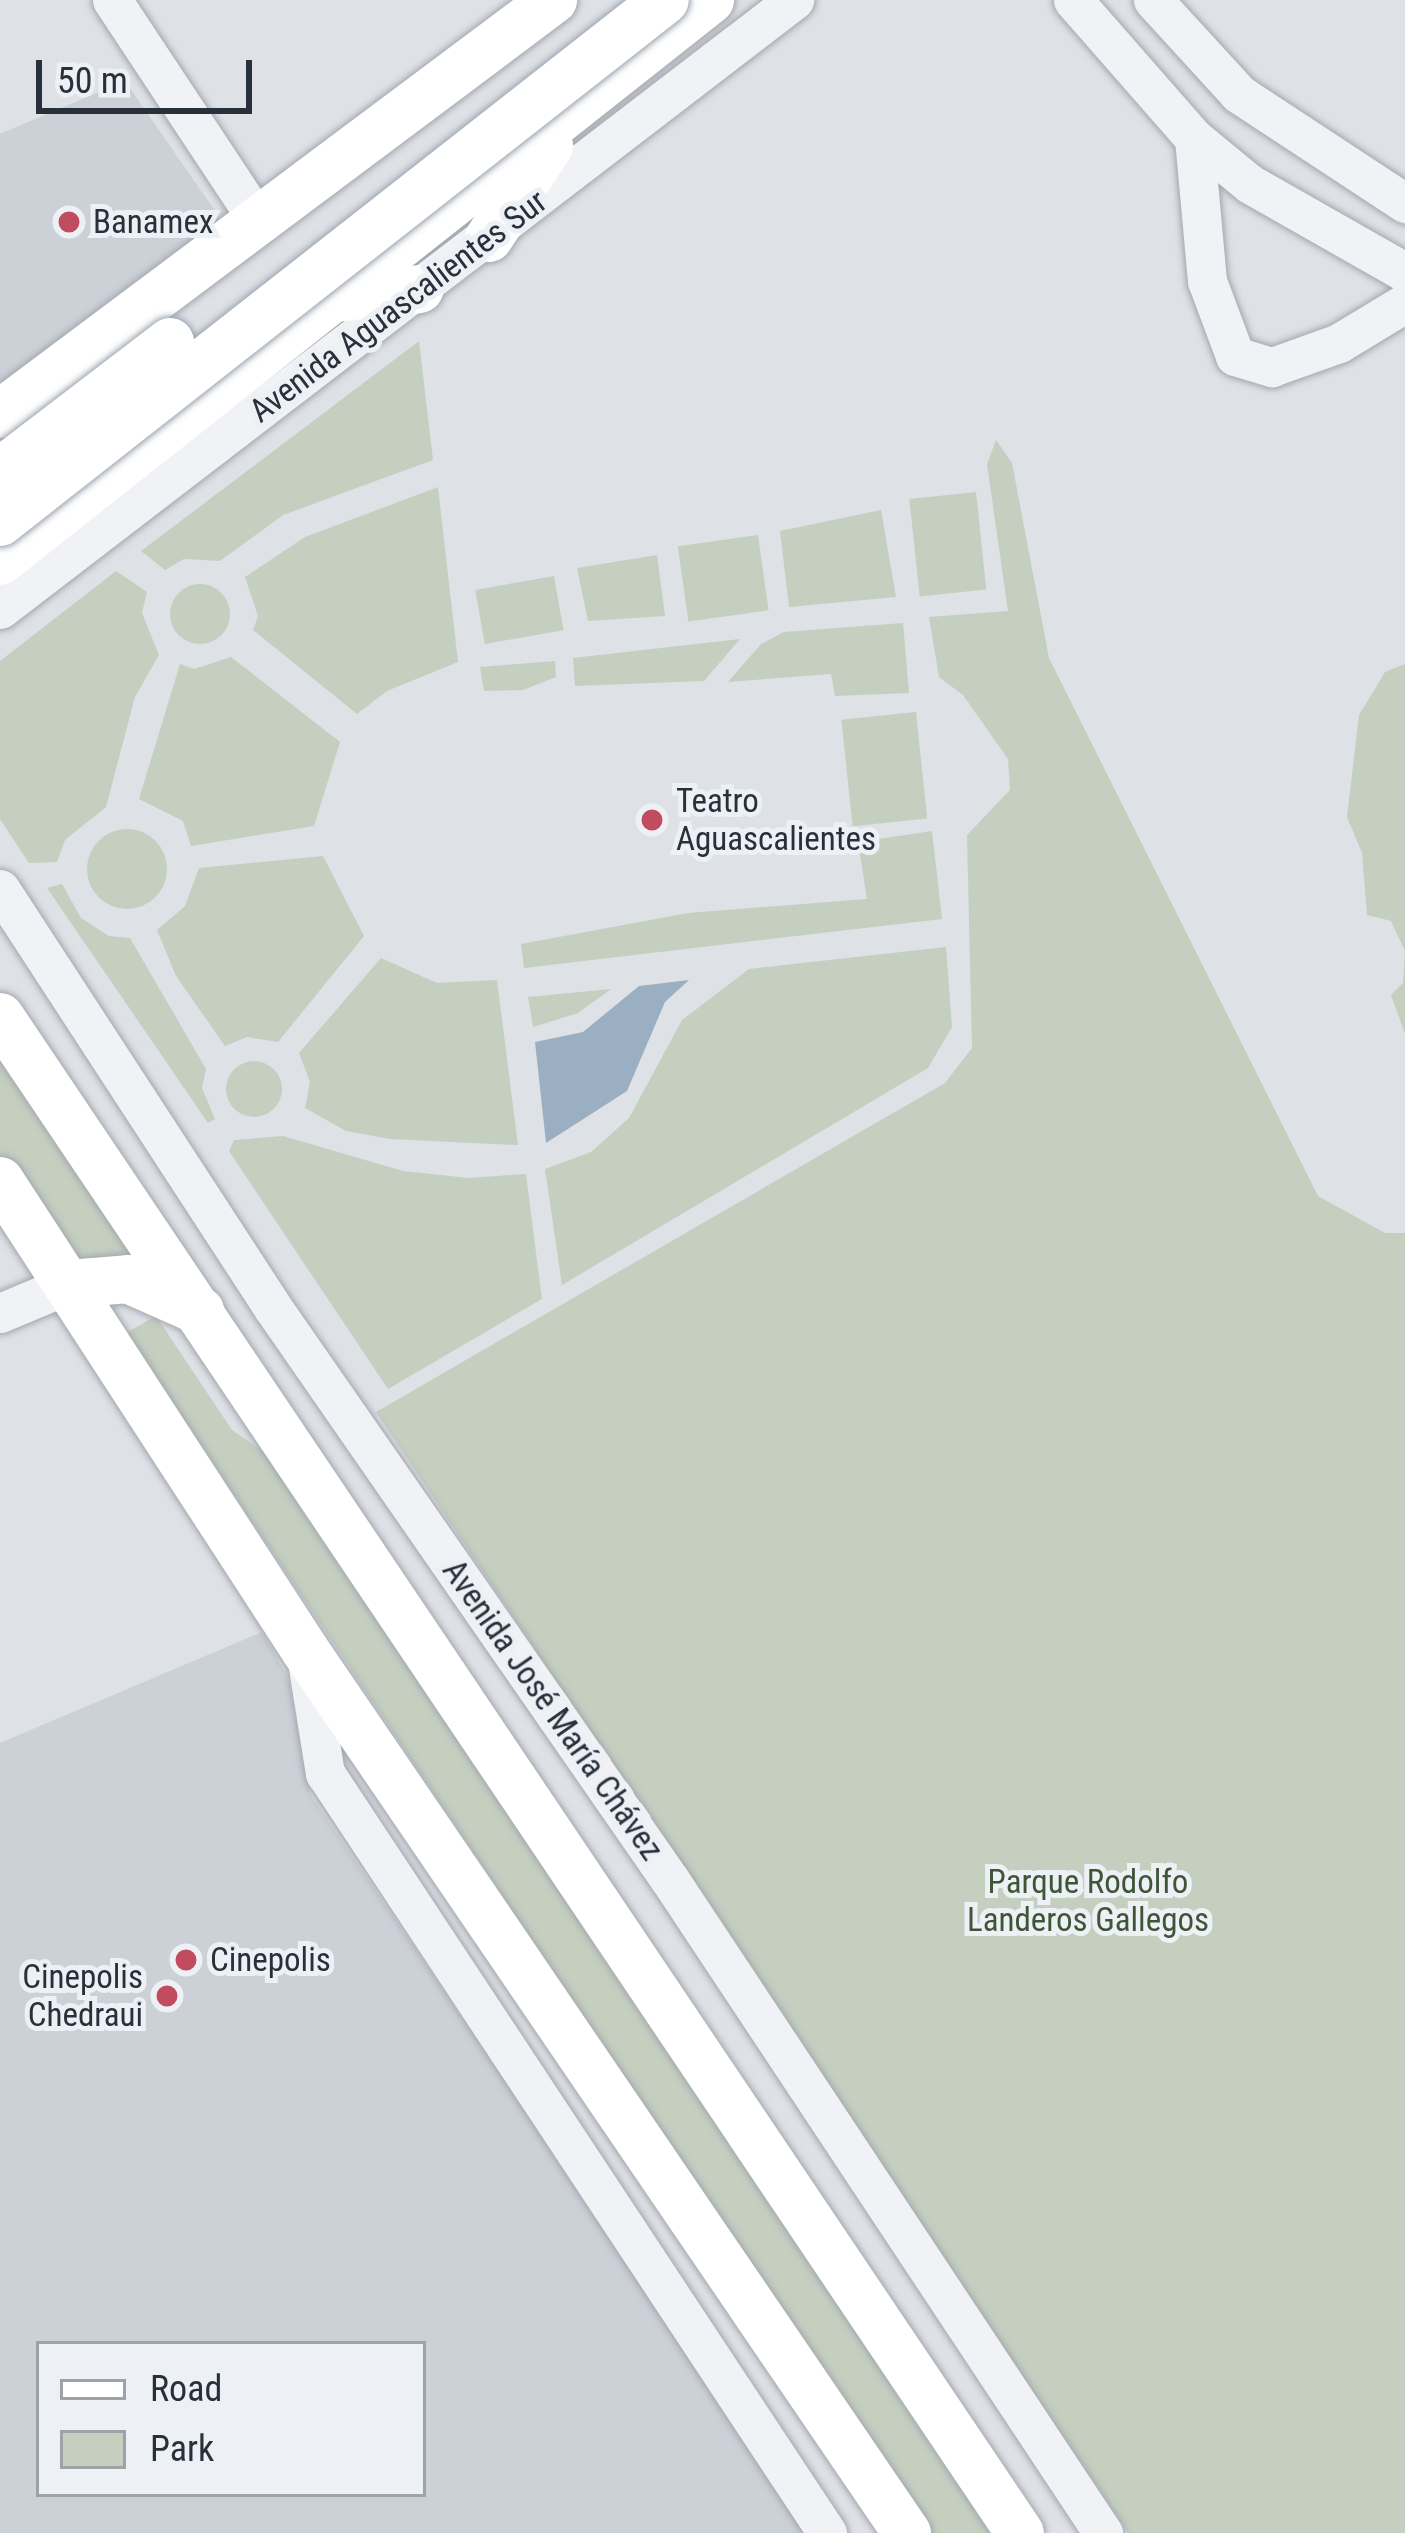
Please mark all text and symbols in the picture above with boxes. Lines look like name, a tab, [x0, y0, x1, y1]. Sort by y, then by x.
scale bar	[42, 36, 258, 110]
text: 50 m	[57, 60, 128, 102]
street label: Avenida Aguascalientes Sur	[242, 181, 554, 431]
place label: Banamex	[93, 202, 213, 242]
marker: Banamex	[56, 209, 82, 235]
place label: Teatro Aguascalientes	[676, 781, 876, 859]
marker: Teatro Aguascalientes	[639, 807, 665, 833]
street label: Avenida José María Chávez	[434, 1552, 672, 1868]
park label: Parque Rodolfo Landeros Gallegos	[967, 1862, 1209, 1940]
place label: Cinepolis	[210, 1940, 331, 1980]
marker: Cinepolis	[173, 1947, 199, 1973]
place label: Cinepolis Chedraui	[22, 1957, 143, 2035]
marker: Cinepolis Chedraui	[154, 1983, 180, 2009]
legend	[36, 2341, 426, 2497]
text: Road	[150, 2368, 222, 2410]
text: Park	[150, 2428, 214, 2470]

